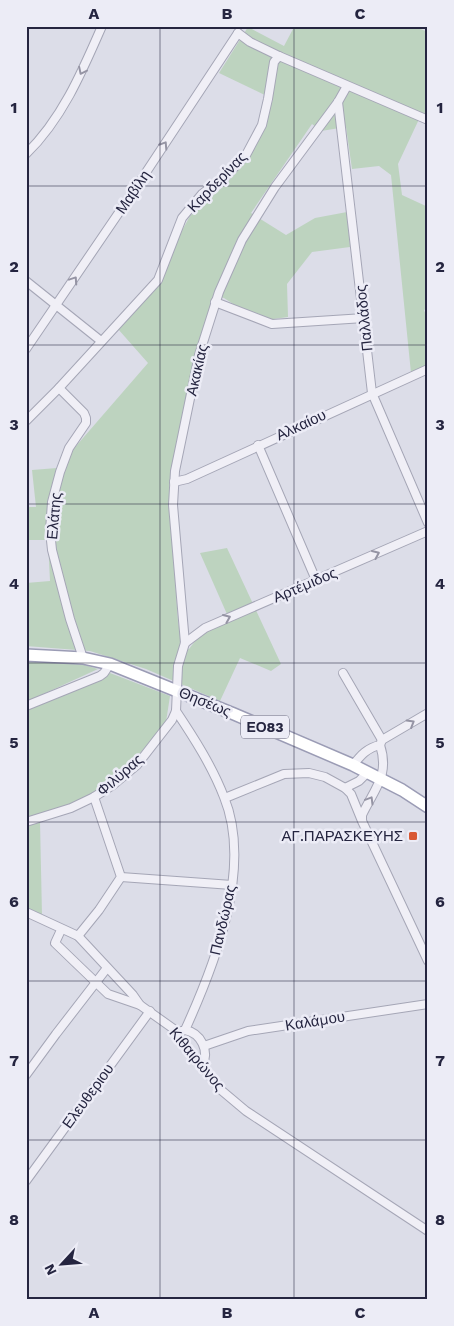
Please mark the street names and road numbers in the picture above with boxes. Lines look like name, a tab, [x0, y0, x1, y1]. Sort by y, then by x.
street label: Καρδερίνας	[184, 148, 250, 216]
street label: Μαβίλη	[112, 167, 154, 217]
street label: Παλλάδος	[352, 284, 376, 352]
street label: Ακακίας	[182, 342, 212, 398]
street label: Αλκαίου	[273, 406, 329, 444]
street label: Ελάτης	[43, 492, 65, 540]
street label: Αρτέμιδος	[270, 564, 340, 606]
street label: Θησέως	[176, 683, 234, 721]
road number: ΕΟ83	[241, 716, 289, 739]
street label: Φιλύρας	[93, 750, 147, 800]
street label: Πανδώρας	[206, 883, 240, 957]
street label: Καλάμου	[284, 1007, 346, 1035]
street label: Κιθαιρώνος	[165, 1024, 229, 1094]
street label: Ελευθεριου	[58, 1060, 118, 1132]

